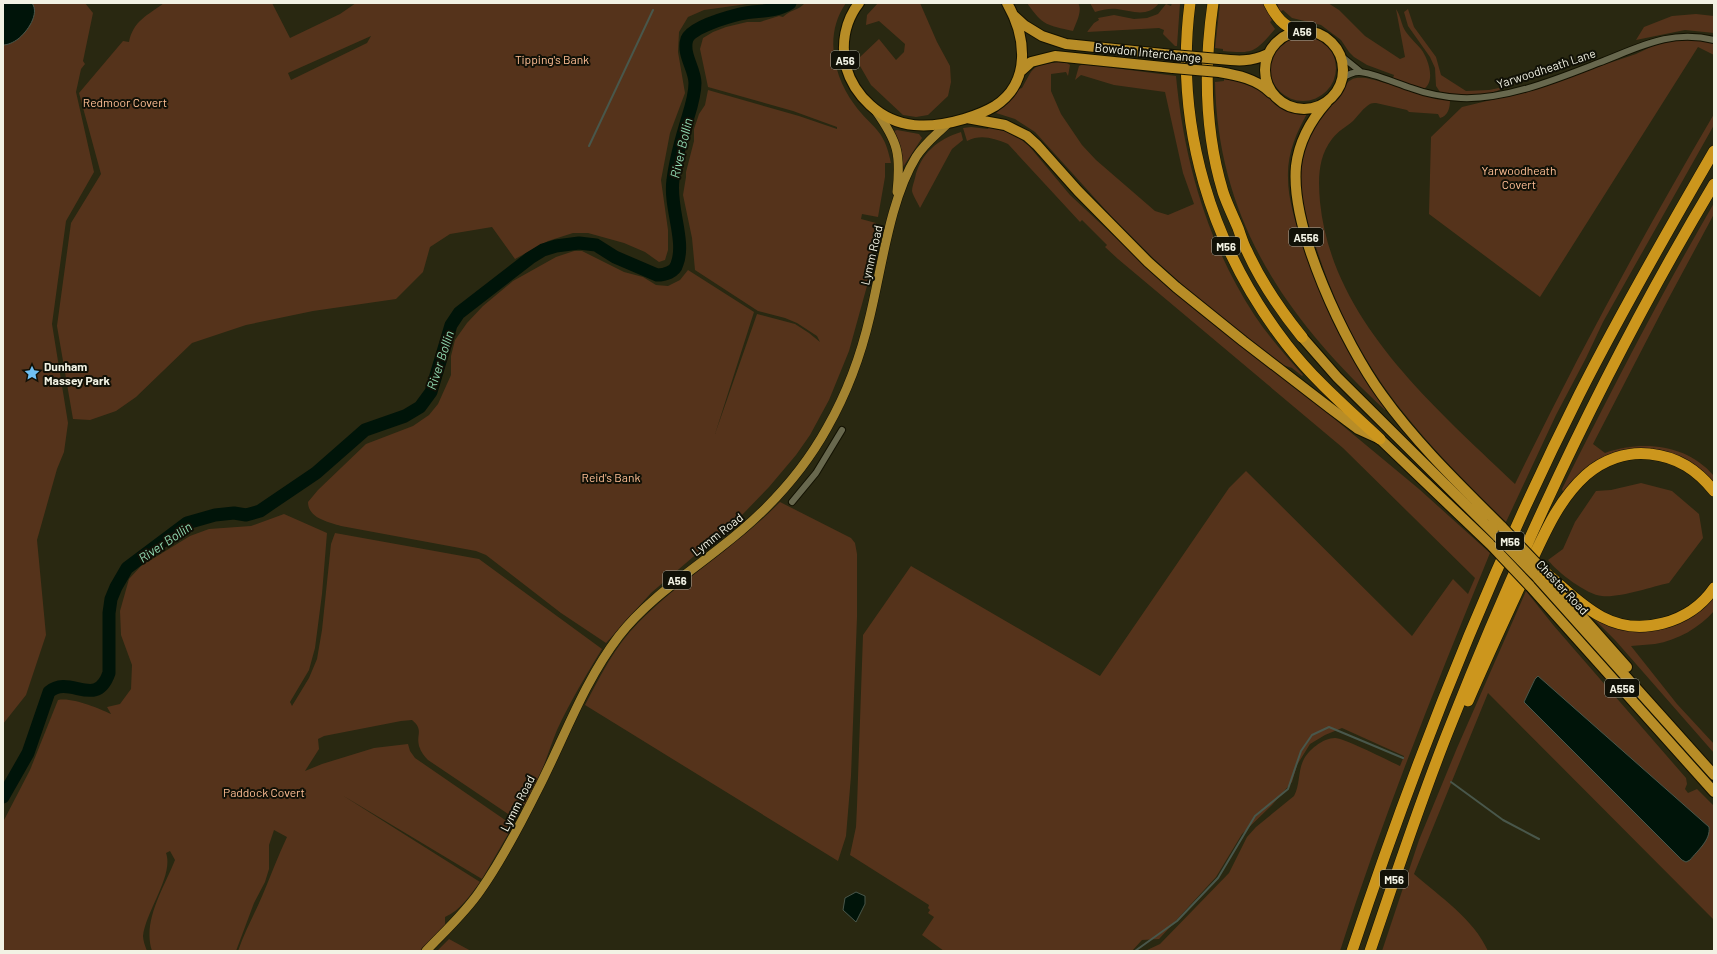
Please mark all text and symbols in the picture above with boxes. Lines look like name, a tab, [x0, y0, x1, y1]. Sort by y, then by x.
road number: A56	[1288, 22, 1316, 40]
street label: Bowdon Interchange	[1094, 39, 1202, 65]
street label: Yarwoodheath Lane	[1495, 45, 1597, 91]
road number: A56	[831, 51, 859, 69]
park label: Tipping's Bank	[515, 52, 589, 66]
park label: Redmoor Covert	[83, 95, 167, 109]
water label: River Bollin	[666, 116, 696, 180]
park label: Yarwoodheath Covert	[1482, 163, 1556, 191]
street label: Lymm Road	[857, 224, 885, 286]
road number: A556	[1289, 228, 1323, 246]
road number: M56	[1212, 237, 1240, 255]
water label: River Bollin	[423, 328, 457, 392]
place label: Dunham Massey Park	[44, 359, 111, 387]
place icon: Dunham Massey Park	[23, 364, 41, 382]
park label: Reid's Bank	[582, 470, 640, 484]
street label: Lymm Road	[689, 510, 745, 558]
water label: River Bollin	[135, 518, 195, 566]
road number: M56	[1496, 532, 1524, 550]
street label: Chester Road	[1534, 557, 1592, 617]
road number: A56	[663, 571, 691, 589]
road number: A556	[1605, 679, 1639, 697]
street label: Lymm Road	[497, 773, 537, 833]
park label: Paddock Covert	[223, 785, 305, 799]
road number: M56	[1380, 870, 1408, 888]

